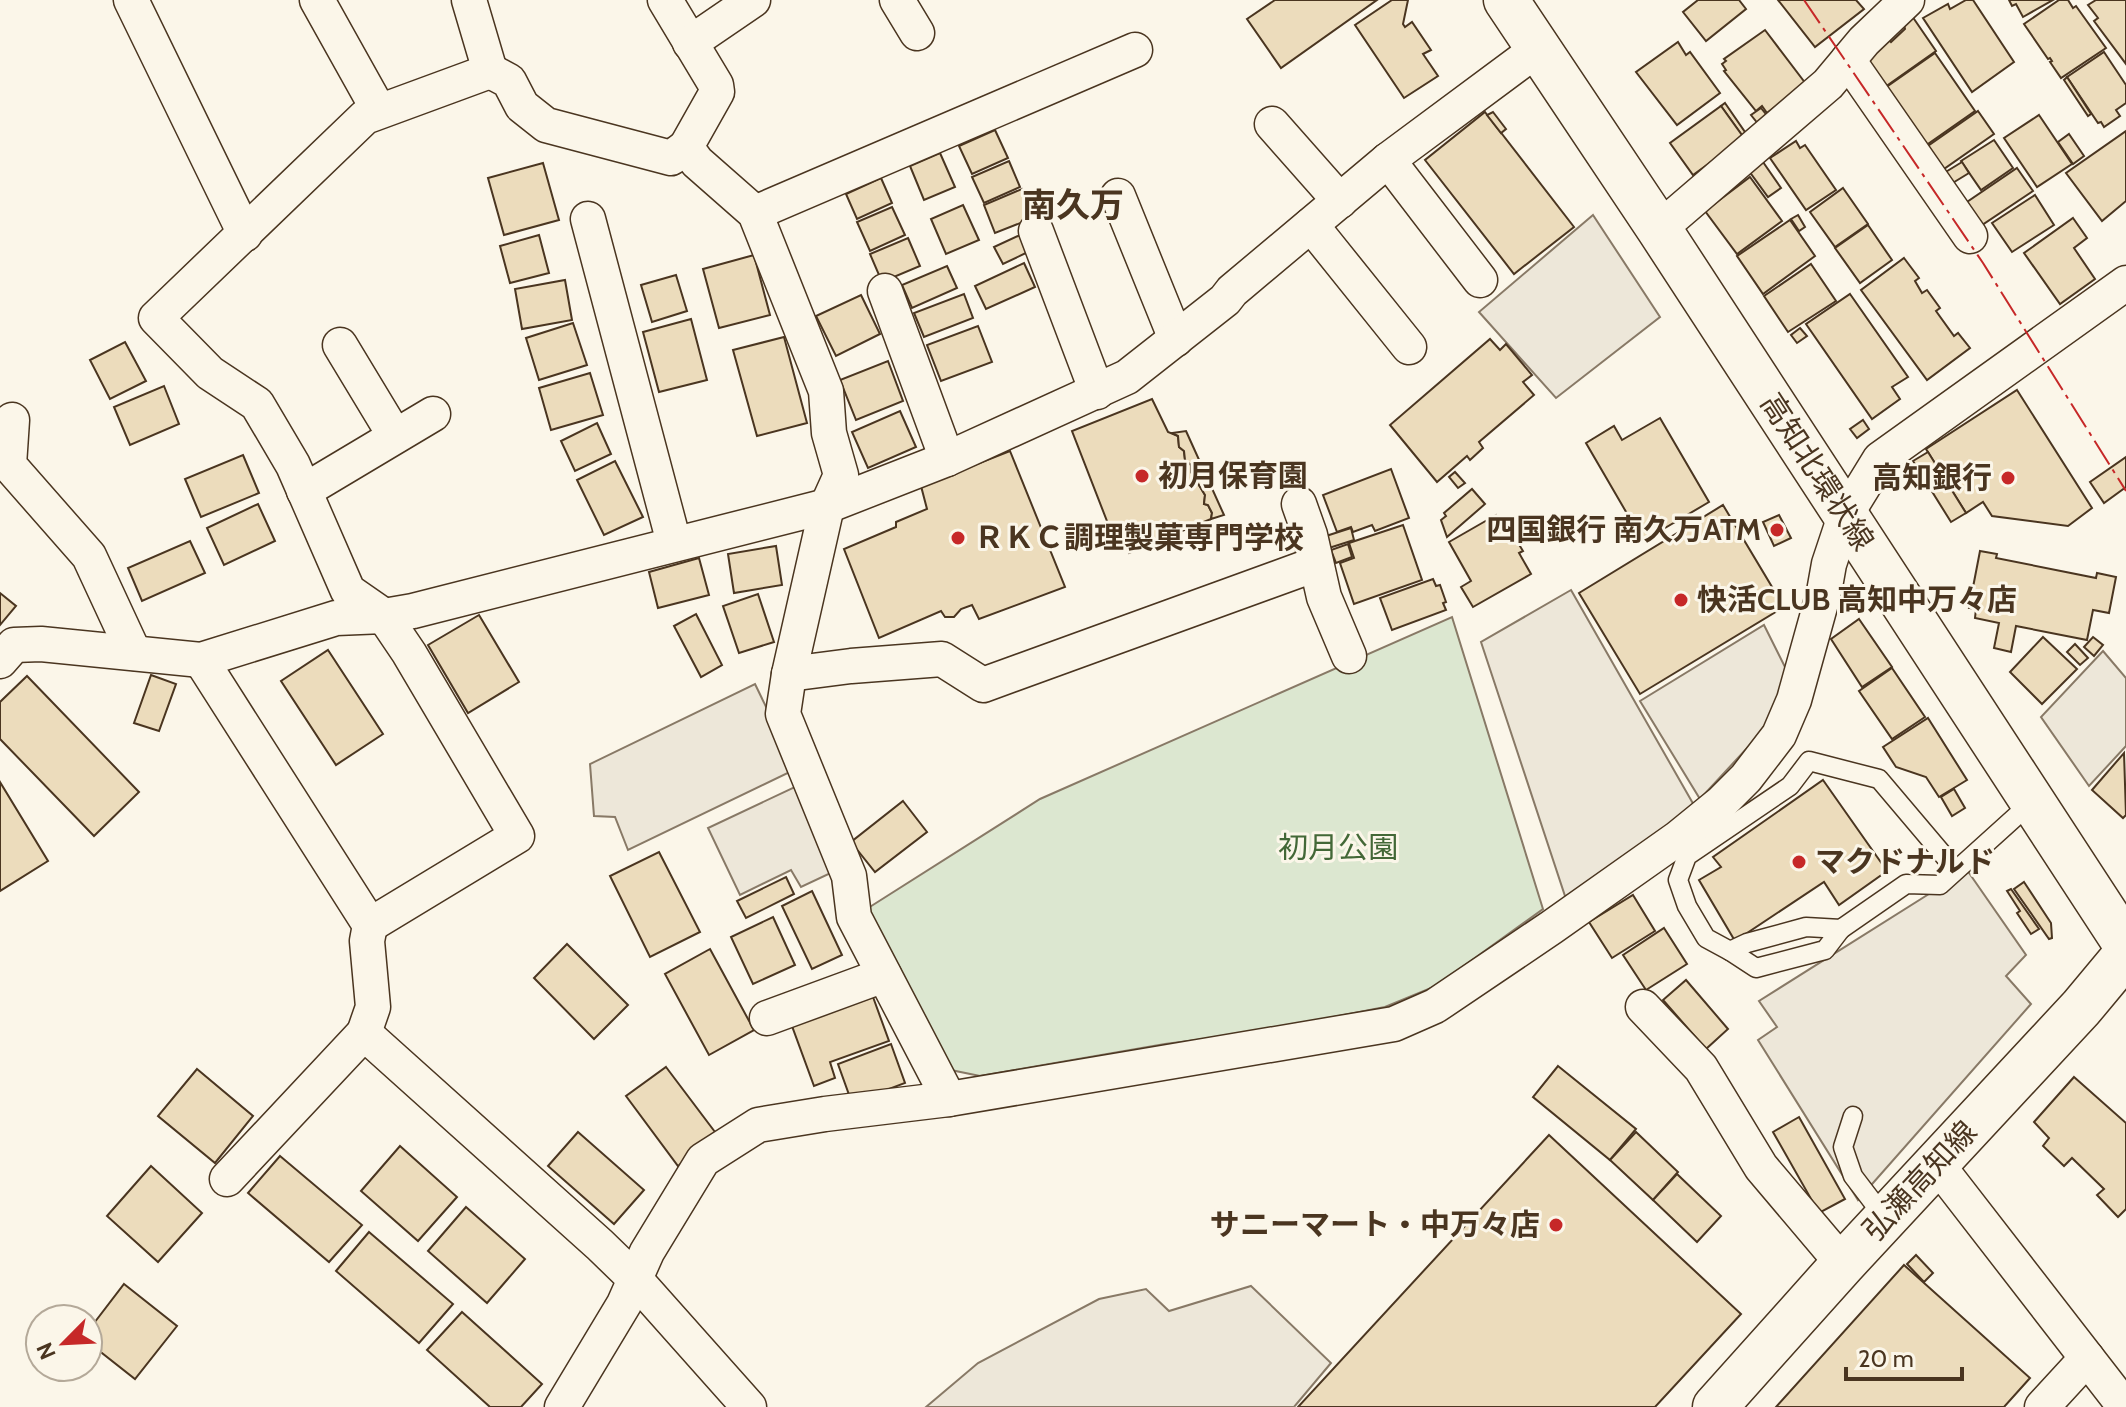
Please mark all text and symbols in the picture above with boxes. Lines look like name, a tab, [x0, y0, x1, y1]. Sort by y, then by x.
district label: 南久万	[1022, 184, 1124, 226]
street label: 高知北環状線	[1753, 386, 1882, 557]
place label: 初月保育園	[1158, 457, 1308, 494]
place label: 高知銀行	[1872, 459, 1992, 496]
marker: 初月保育園	[1133, 467, 1151, 485]
marker: 高知銀行	[1999, 469, 2017, 487]
place label: 四国銀行 南久万ATM	[1486, 511, 1761, 548]
place label: ＲＫＣ調理製菓専門学校	[974, 519, 1304, 556]
marker: 四国銀行 南久万ATM	[1768, 521, 1786, 539]
marker: ＲＫＣ調理製菓専門学校	[949, 529, 967, 547]
place label: 快活CLUB 高知中万々店	[1697, 581, 2017, 618]
marker: 快活CLUB 高知中万々店	[1672, 591, 1690, 609]
park label: 初月公園	[1278, 829, 1398, 866]
place label: マクドナルド	[1815, 843, 1995, 880]
marker: マクドナルド	[1790, 853, 1808, 871]
street label: 弘瀬高知線	[1855, 1113, 1984, 1248]
place label: サニーマート・中万々店	[1210, 1206, 1540, 1243]
marker: サニーマート・中万々店	[1547, 1216, 1565, 1234]
north arrow	[24, 1303, 104, 1383]
scale bar	[1846, 1331, 1962, 1381]
text: N	[31, 1338, 62, 1364]
text: 20 m	[1858, 1344, 1914, 1373]

